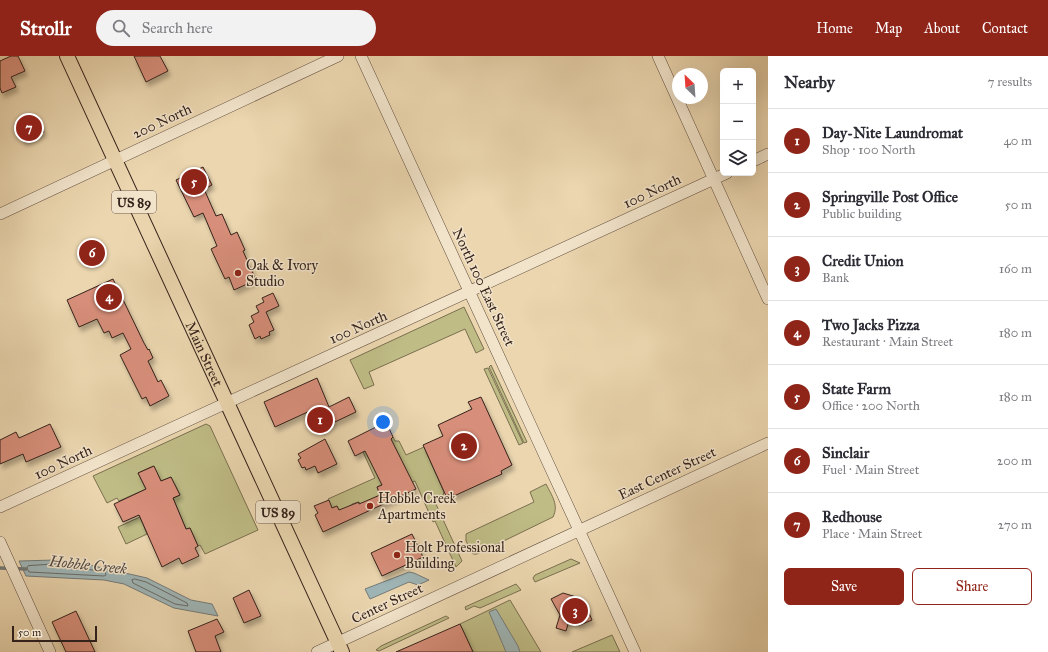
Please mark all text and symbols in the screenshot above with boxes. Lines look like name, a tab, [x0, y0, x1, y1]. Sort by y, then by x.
search box	[96, 10, 376, 46]
text: Strollr	[20, 17, 72, 40]
icon: search	[110, 17, 132, 39]
text: Search here	[142, 19, 213, 37]
text: Home	[816, 20, 853, 37]
text: Map	[875, 20, 902, 37]
text: About	[924, 20, 960, 37]
text: Contact	[982, 20, 1028, 37]
north arrow	[672, 68, 708, 104]
map controls	[720, 68, 756, 176]
button: +	[720, 68, 756, 104]
text: Nearby	[784, 72, 835, 93]
text: 7 results	[988, 74, 1032, 90]
street label: 200 North	[130, 100, 195, 142]
button: −	[720, 104, 756, 140]
pin: 7	[16, 113, 42, 143]
text: Day-Nite Laundromat	[822, 124, 963, 142]
text: 1	[794, 133, 800, 149]
text: 40 m	[1003, 133, 1032, 149]
button: layers	[720, 140, 756, 176]
text: Shop · 100 North	[822, 142, 915, 158]
pin: 5	[181, 167, 207, 197]
street label: 100 North	[621, 171, 684, 212]
text: Springville Post Office	[822, 188, 958, 206]
road number: US 89	[112, 191, 156, 213]
text: 2	[794, 197, 800, 213]
text: 50 m	[1005, 197, 1032, 213]
text: Public building	[822, 206, 901, 222]
street label: North 100 East Street	[449, 225, 518, 349]
pin: 6	[79, 238, 105, 268]
text: Credit Union	[822, 252, 904, 270]
place label: Oak & Ivory Studio	[246, 257, 319, 290]
text: 3	[794, 261, 800, 277]
text: 160 m	[999, 261, 1032, 277]
marker: Oak & Ivory Studio	[233, 268, 243, 278]
text: Bank	[822, 270, 849, 286]
pin: 4	[96, 282, 122, 312]
street label: 100 North	[327, 307, 390, 348]
text: Two Jacks Pizza	[822, 316, 920, 334]
street label: Main Street	[182, 319, 226, 389]
text: 4	[793, 325, 801, 341]
text: 180 m	[999, 325, 1032, 341]
text: Restaurant · Main Street	[822, 334, 953, 350]
text: State Farm	[822, 380, 891, 398]
text: 5	[794, 389, 800, 405]
text: 180 m	[999, 389, 1032, 405]
text: Office · 200 North	[822, 398, 920, 414]
pin: 1	[307, 405, 333, 435]
your location	[373, 412, 393, 432]
pin: 2	[451, 431, 477, 461]
street label: 100 North	[32, 442, 95, 483]
street label: East Center Street	[616, 443, 719, 504]
text: Sinclair	[822, 444, 869, 462]
text: 6	[794, 453, 800, 469]
text: 200 m	[997, 453, 1032, 469]
text: Fuel · Main Street	[822, 462, 919, 478]
place label: Hobble Creek Apartments	[377, 490, 457, 523]
road number: US 89	[256, 501, 300, 523]
marker: Hobble Creek Apartments	[365, 501, 375, 511]
text: Redhouse	[822, 508, 882, 526]
text: 7	[794, 517, 800, 533]
text: 270 m	[998, 517, 1032, 533]
text: Place · Main Street	[822, 526, 922, 542]
place label: Holt Professional Building	[405, 539, 505, 572]
marker: Holt Professional Building	[392, 550, 402, 560]
water label: Hobble Creek	[47, 552, 128, 578]
button: Save	[784, 568, 904, 605]
button: Share	[912, 568, 1032, 605]
street label: Center Street	[349, 580, 426, 627]
pin: 3	[562, 596, 588, 626]
scale bar	[12, 624, 97, 643]
text: 50 m	[18, 626, 41, 639]

